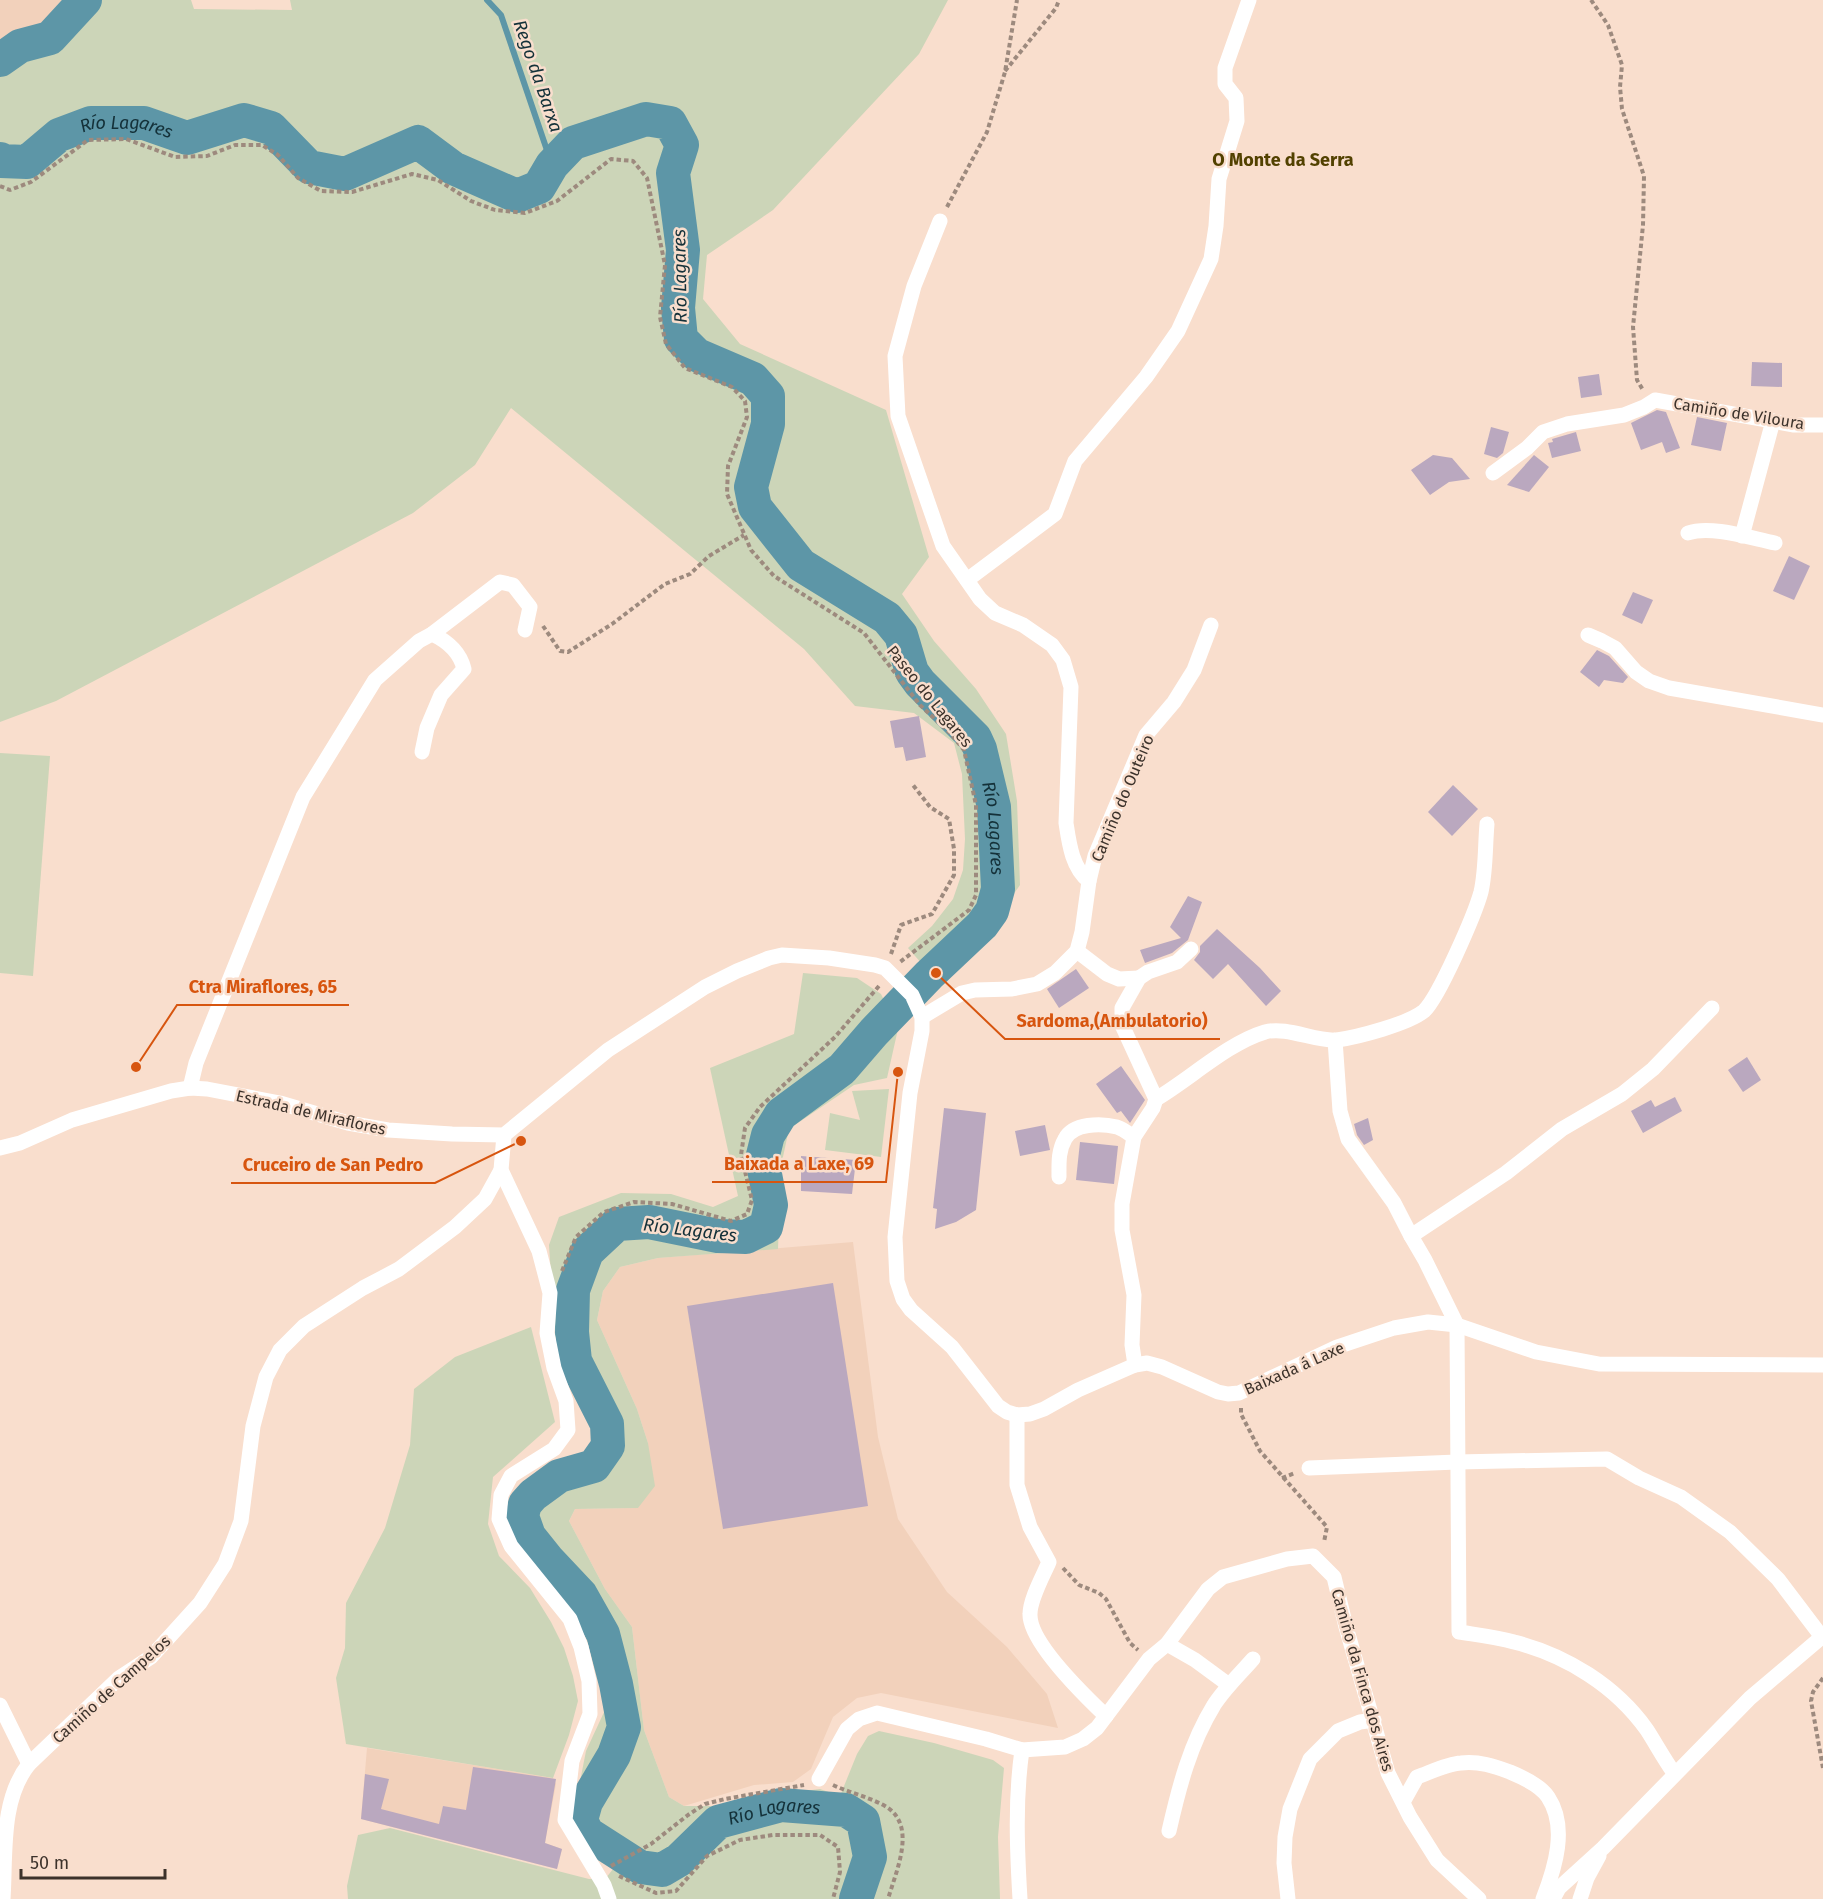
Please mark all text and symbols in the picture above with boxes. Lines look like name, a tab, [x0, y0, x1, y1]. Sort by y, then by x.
water label: Rego da Barxa	[509, 17, 567, 135]
water label: Río Lagares	[76, 111, 176, 143]
district label: O Monte da Serra	[1212, 149, 1354, 171]
water label: Río Lagares	[668, 229, 692, 323]
street label: Camiño de Viloura	[1672, 394, 1806, 433]
street label: Paseo do Lagares	[883, 642, 976, 751]
street label: Camiño do Outeiro	[1087, 732, 1158, 865]
water label: Río Lagares	[977, 779, 1008, 875]
callout: Ctra Miraflores, 65	[177, 969, 349, 1005]
text: Ctra Miraflores, 65	[189, 976, 338, 998]
callout: Sardoma,(Ambulatorio)	[1005, 1003, 1220, 1039]
text: Sardoma,(Ambulatorio)	[1016, 1010, 1208, 1032]
street label: Estrada de Miraflores	[234, 1086, 388, 1139]
callout: Baixada a Laxe, 69	[712, 1146, 886, 1182]
callout: Cruceiro de San Pedro	[231, 1147, 435, 1183]
text: Baixada a Laxe, 69	[724, 1153, 874, 1175]
text: Cruceiro de San Pedro	[243, 1154, 423, 1176]
water label: Río Lagares	[642, 1213, 738, 1247]
street label: Baixada á Laxe	[1241, 1338, 1347, 1399]
street label: Camiño da Finca dos Aires	[1327, 1587, 1398, 1774]
street label: Camiño de Campelos	[48, 1631, 174, 1747]
water label: Río Lagares	[725, 1794, 821, 1830]
scale bar	[21, 1842, 165, 1880]
text: 50 m	[30, 1852, 69, 1874]

